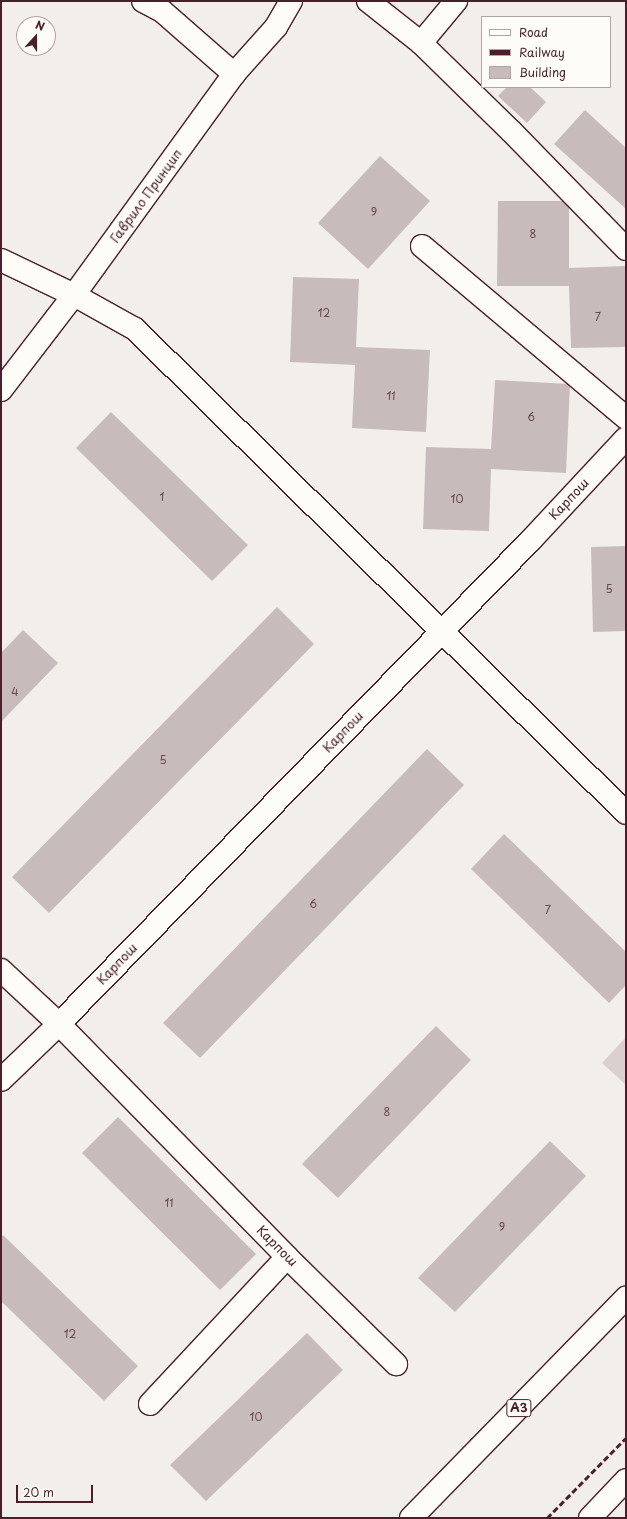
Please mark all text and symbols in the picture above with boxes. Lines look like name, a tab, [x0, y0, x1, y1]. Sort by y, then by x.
north arrow	[16, 16, 56, 56]
text: N	[33, 16, 47, 35]
legend	[481, 16, 611, 88]
text: Road	[519, 23, 548, 41]
text: Railway	[519, 43, 565, 61]
text: Building	[519, 63, 566, 81]
street label: Гаврило Принцип	[107, 146, 185, 246]
house number: 9	[371, 205, 377, 219]
house number: 8	[530, 227, 536, 241]
house number: 12	[318, 306, 330, 320]
house number: 7	[595, 310, 601, 324]
house number: 11	[386, 389, 396, 403]
house number: 6	[527, 410, 535, 424]
street label: Карпош	[546, 475, 592, 523]
house number: 1	[160, 490, 164, 504]
house number: 10	[451, 492, 463, 506]
house number: 5	[605, 582, 613, 596]
house number: 4	[11, 685, 19, 699]
street label: Карпош	[320, 708, 366, 756]
house number: 5	[159, 753, 167, 767]
house number: 6	[309, 897, 317, 911]
house number: 7	[545, 903, 551, 917]
street label: Карпош	[94, 940, 140, 988]
house number: 8	[384, 1105, 390, 1119]
house number: 11	[164, 1196, 174, 1210]
house number: 9	[499, 1220, 505, 1234]
street label: Карпош	[253, 1222, 301, 1270]
house number: 12	[64, 1327, 76, 1341]
road number: A3	[506, 1398, 532, 1418]
house number: 10	[250, 1410, 262, 1424]
scale bar	[18, 1477, 95, 1503]
text: 20 m	[23, 1483, 54, 1501]

